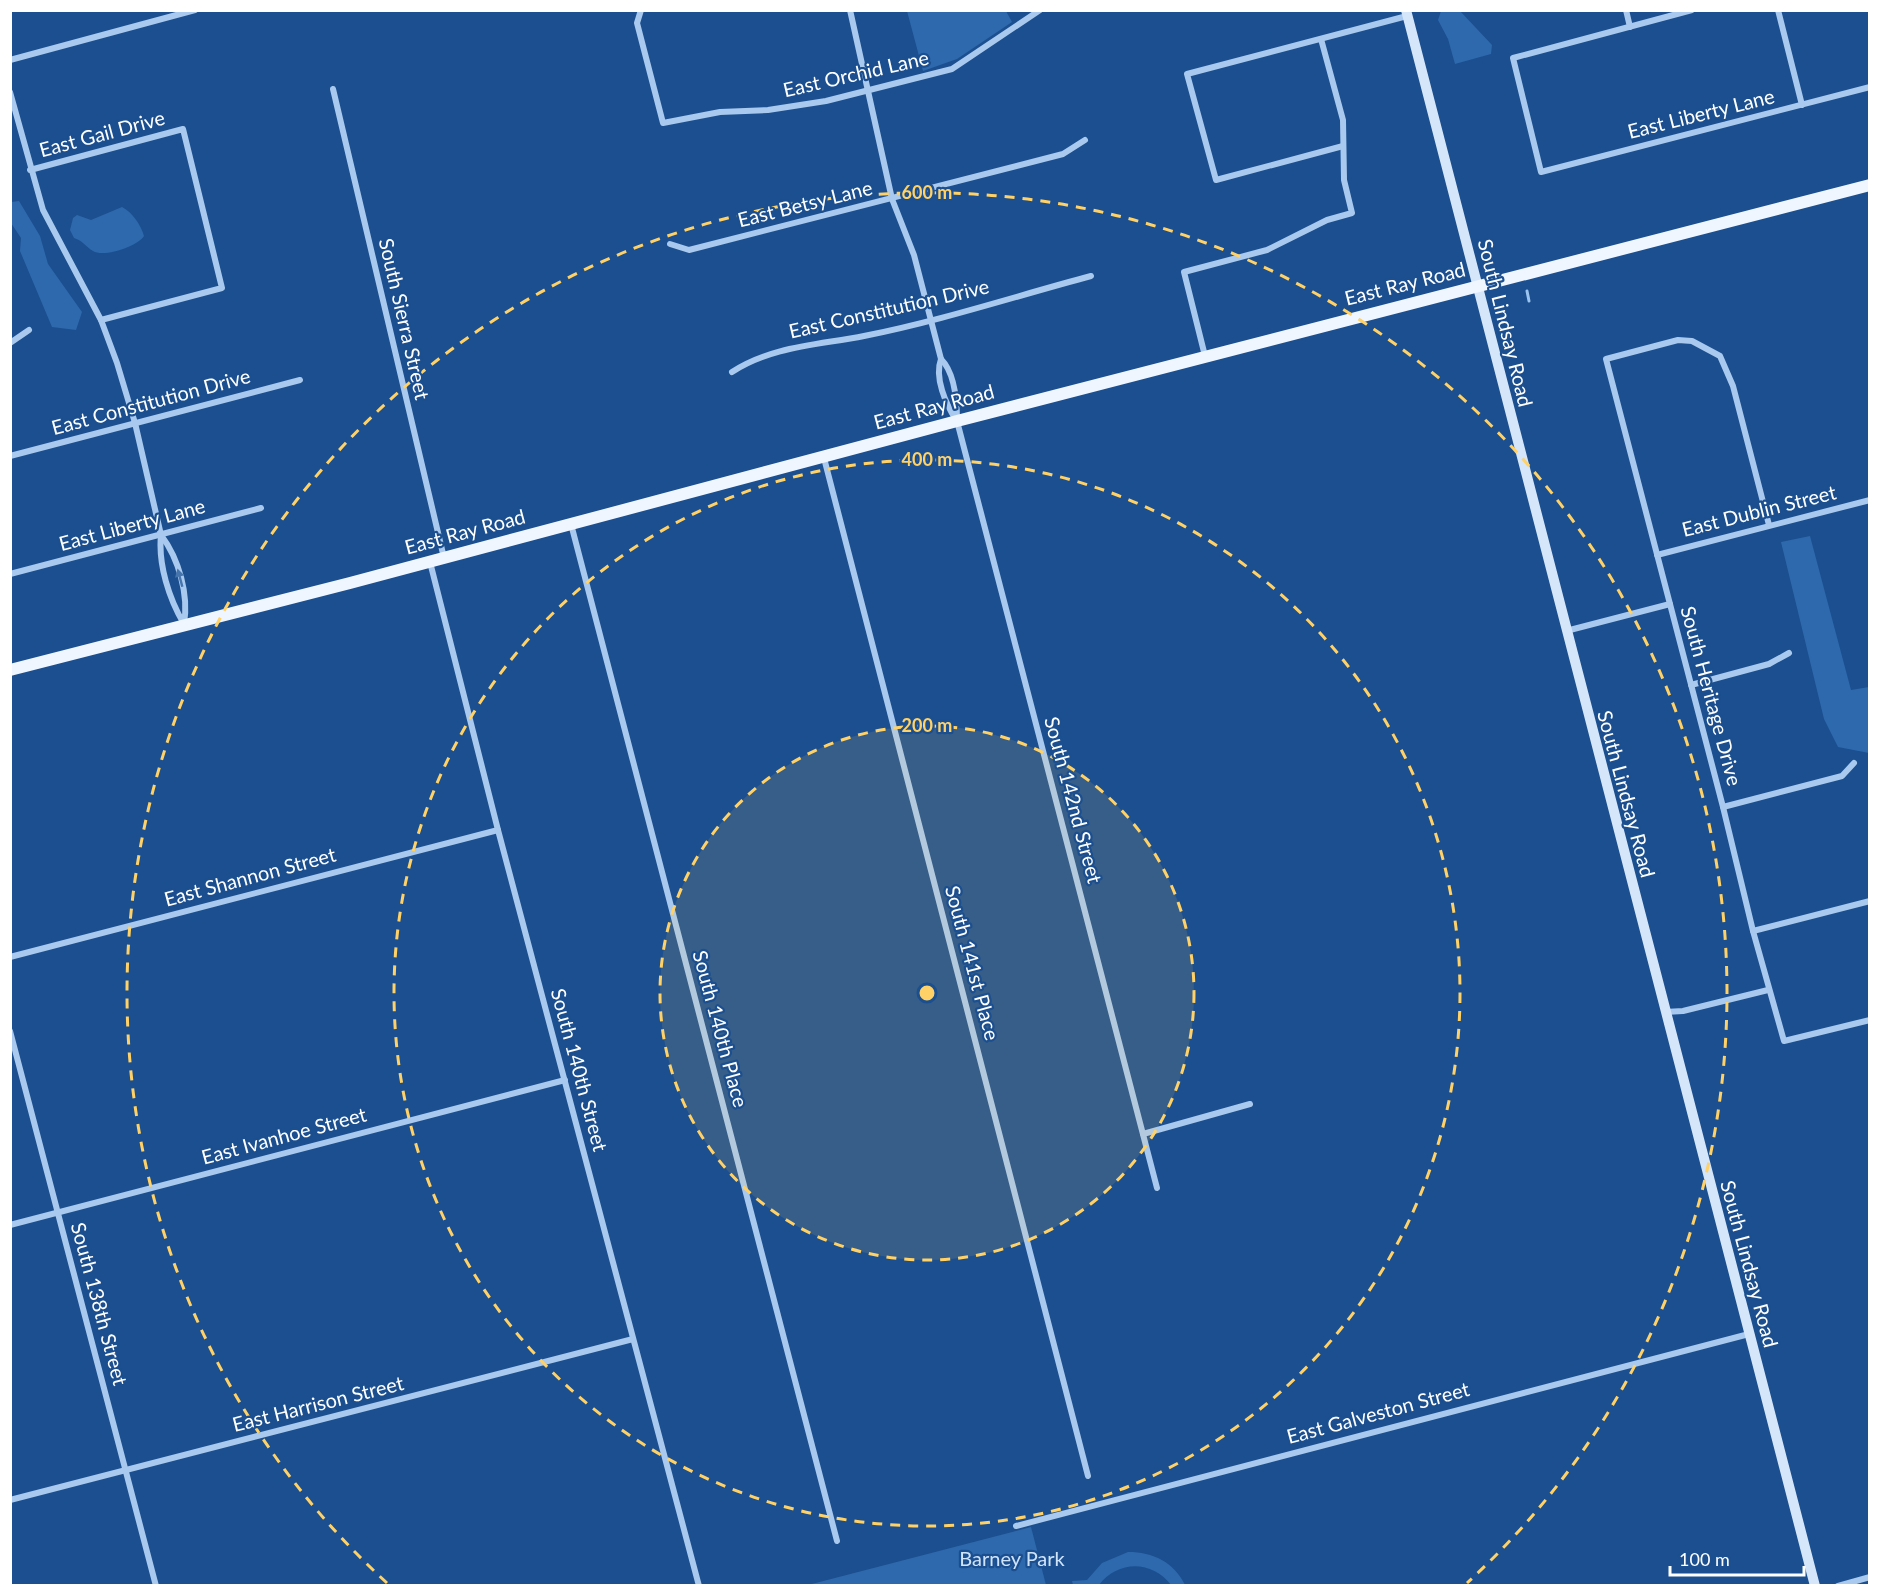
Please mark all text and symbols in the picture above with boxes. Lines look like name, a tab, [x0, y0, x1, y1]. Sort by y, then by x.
street label: East Orchid Lane	[781, 45, 931, 101]
street label: East Liberty Lane	[1625, 83, 1777, 143]
street label: East Gail Drive	[36, 105, 167, 161]
street label: East Betsy Lane	[735, 175, 875, 231]
text: 600 m	[902, 181, 952, 203]
street label: South Sierra Street	[375, 236, 435, 402]
street label: South Lindsay Road	[1474, 236, 1538, 409]
street label: East Ray Road	[1342, 256, 1468, 310]
street label: East Constitution Drive	[786, 273, 991, 343]
street label: East Constitution Drive	[49, 363, 253, 439]
street label: East Ray Road	[871, 378, 997, 434]
text: 400 m	[902, 448, 952, 470]
street label: East Dublin Street	[1679, 479, 1838, 541]
street label: East Liberty Lane	[56, 493, 208, 555]
street label: East Ray Road	[402, 503, 528, 559]
one-way arrow	[174, 569, 184, 587]
street label: South Heritage Drive	[1676, 603, 1748, 788]
street label: South Lindsay Road	[1593, 708, 1661, 880]
text: 200 m	[902, 714, 952, 736]
street label: South 142nd Street	[1040, 714, 1108, 886]
street label: East Shannon Street	[161, 842, 338, 910]
street label: South 141st Place	[941, 883, 1005, 1043]
street label: South 140th Place	[688, 948, 753, 1110]
centre of rings	[917, 983, 937, 1003]
street label: South 140th Street	[547, 986, 613, 1154]
street label: East Ivanhoe Street	[199, 1101, 369, 1169]
street label: South Lindsay Road	[1716, 1178, 1784, 1350]
street label: South 138th Street	[67, 1220, 133, 1388]
street label: East Harrison Street	[230, 1370, 406, 1436]
street label: East Galveston Street	[1284, 1376, 1472, 1448]
scale bar	[1670, 1539, 1804, 1577]
park label: Barney Park	[959, 1546, 1066, 1570]
text: 100 m	[1679, 1548, 1730, 1570]

